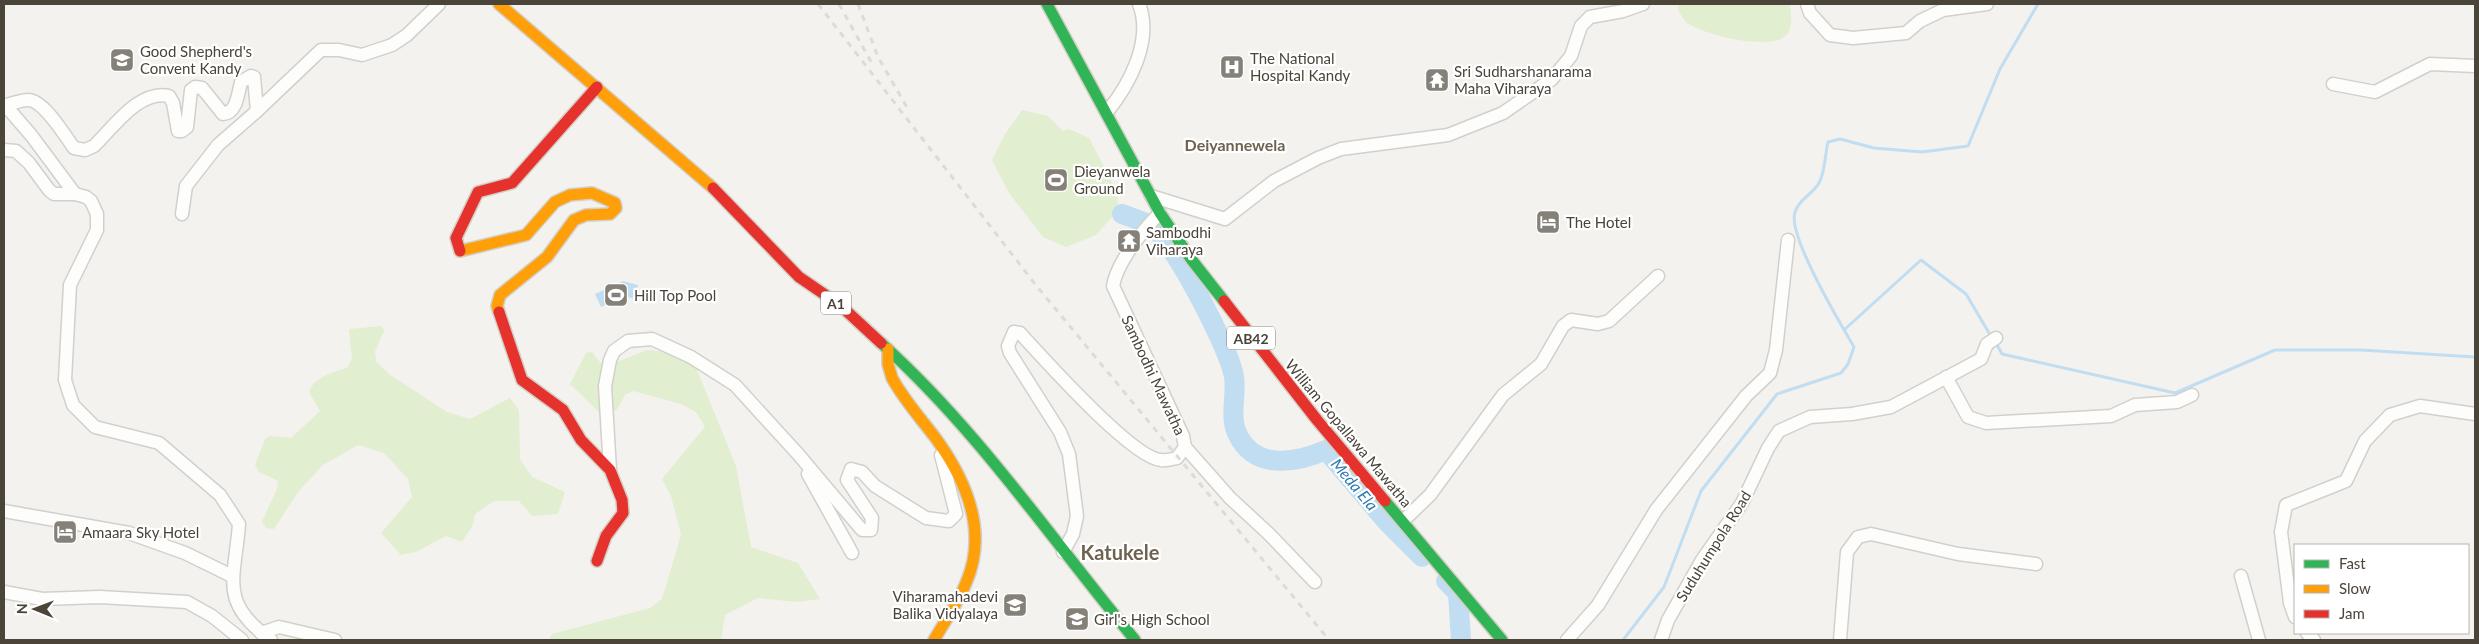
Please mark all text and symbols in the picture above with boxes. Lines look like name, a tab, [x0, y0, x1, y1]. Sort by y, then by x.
place label: Good Shepherd's Convent Kandy	[140, 42, 252, 77]
school or university icon: Good Shepherd's Convent Kandy	[109, 47, 135, 73]
place label: The National Hospital Kandy	[1250, 49, 1351, 84]
hospital icon: The National Hospital Kandy	[1219, 54, 1245, 80]
place label: Sri Sudharshanarama Maha Viharaya	[1454, 62, 1592, 97]
temple icon: Sri Sudharshanarama Maha Viharaya	[1424, 67, 1450, 93]
district label: Deiyannewela	[1185, 135, 1285, 154]
place label: Dieyanwela Ground	[1074, 162, 1151, 197]
sports icon: Dieyanwela Ground	[1043, 167, 1069, 193]
hotel icon: The Hotel	[1535, 209, 1561, 235]
place label: The Hotel	[1566, 213, 1631, 231]
place label: Sambodhi Viharaya	[1146, 223, 1211, 258]
temple icon: Sambodhi Viharaya	[1116, 228, 1142, 254]
sports icon: Hill Top Pool	[603, 282, 629, 308]
place label: Hill Top Pool	[634, 286, 716, 304]
road number: A1	[821, 292, 851, 314]
street label: Sambodhi Mawatha	[1118, 312, 1190, 438]
road number: AB42	[1227, 326, 1275, 349]
street label: William Gopallawa Mawatha	[1282, 355, 1416, 511]
water label: Meda Ela	[1328, 454, 1382, 514]
street label: Suduhumpola Road	[1672, 487, 1754, 605]
hotel icon: Amaara Sky Hotel	[52, 519, 78, 545]
place label: Amaara Sky Hotel	[82, 523, 199, 541]
district label: Katukele	[1081, 540, 1160, 564]
legend	[2294, 544, 2469, 634]
text: Fast	[2339, 554, 2366, 572]
text: Slow	[2339, 579, 2371, 597]
north arrow	[10, 584, 60, 634]
place label: Viharamahadevi Balika Vidyalaya	[892, 587, 998, 622]
school or university icon: Viharamahadevi Balika Vidyalaya	[1002, 592, 1028, 618]
text: N	[13, 603, 30, 614]
text: Jam	[2339, 604, 2365, 622]
school or university icon: Girl's High School	[1064, 606, 1090, 632]
place label: Girl's High School	[1094, 610, 1210, 628]

